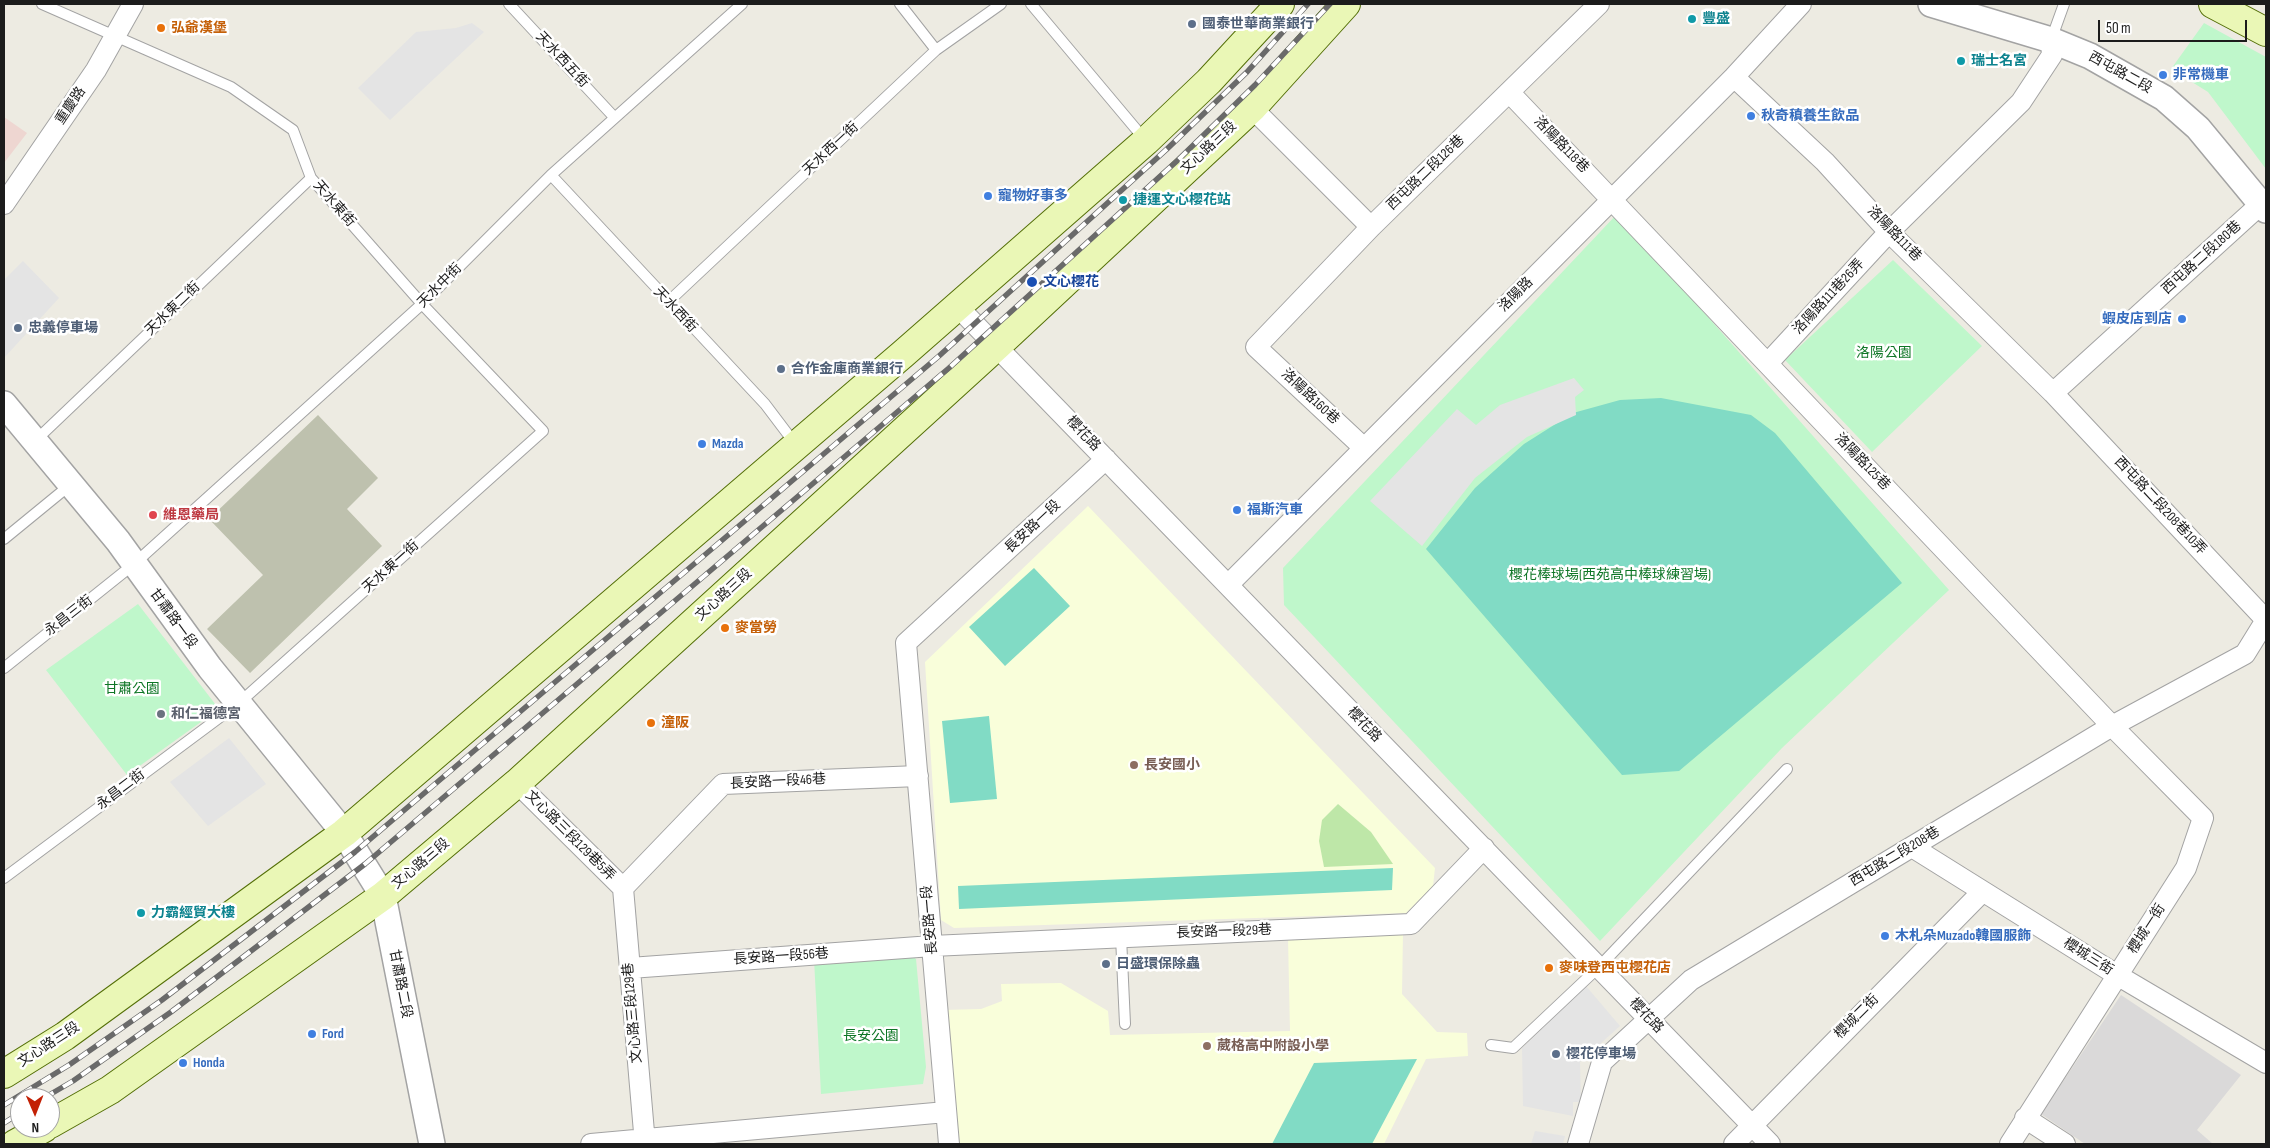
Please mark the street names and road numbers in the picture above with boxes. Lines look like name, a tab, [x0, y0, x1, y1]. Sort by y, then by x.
street label: 天水西五街	[532, 29, 592, 91]
street label: 西屯路二段	[2085, 49, 2155, 97]
street label: 重慶路	[52, 84, 90, 128]
street label: 洛陽路118巷	[1530, 113, 1592, 177]
street label: 文心路三段	[1178, 118, 1240, 178]
street label: 天水西一街	[800, 119, 862, 179]
street label: 西屯路二段126巷	[1384, 132, 1468, 214]
street label: 天水東街	[309, 177, 359, 231]
street label: 洛陽路111巷	[1863, 203, 1925, 265]
street label: 西屯路二段180巷	[2159, 218, 2245, 298]
street label: 洛陽路111巷26弄	[1790, 256, 1868, 338]
street label: 天水中街	[414, 260, 466, 312]
street label: 洛陽路	[1495, 274, 1537, 316]
street label: 天水東二街	[142, 279, 204, 339]
street label: 天水西街	[650, 284, 700, 336]
street label: 洛陽路160巷	[1277, 366, 1343, 428]
street label: 櫻花路	[1062, 413, 1104, 455]
street label: 洛陽路125巷	[1831, 430, 1893, 494]
street label: 西屯路二段208巷10弄	[2110, 454, 2210, 558]
street label: 長安路一段	[1002, 497, 1064, 557]
street label: 天水東一街	[359, 537, 423, 597]
street label: 文心路三段	[692, 565, 756, 625]
street label: 甘肅路一段	[146, 586, 200, 652]
street label: 永昌三街	[42, 592, 96, 640]
street label: 櫻花路	[1343, 704, 1385, 746]
street label: 永昌二街	[94, 766, 148, 814]
street label: 長安路一段46巷	[730, 771, 826, 793]
street label: 文心路三段129巷5弄	[521, 787, 619, 885]
street label: 西屯路二段208巷	[1847, 823, 1943, 891]
street label: 文心路三段	[389, 835, 453, 893]
street label: 長安路一段	[919, 884, 941, 956]
street label: 櫻城一街	[2125, 901, 2169, 957]
street label: 長安路一段29巷	[1176, 922, 1272, 942]
street label: 櫻城三街	[2060, 935, 2116, 979]
street label: 長安路一段56巷	[733, 945, 829, 969]
street label: 甘肅路二段	[385, 948, 415, 1020]
street label: 文心路三段129巷	[620, 962, 646, 1064]
street label: 櫻城二街	[1831, 991, 1883, 1043]
street label: 櫻花路	[1625, 995, 1667, 1037]
street label: 文心路三段	[15, 1019, 83, 1071]

